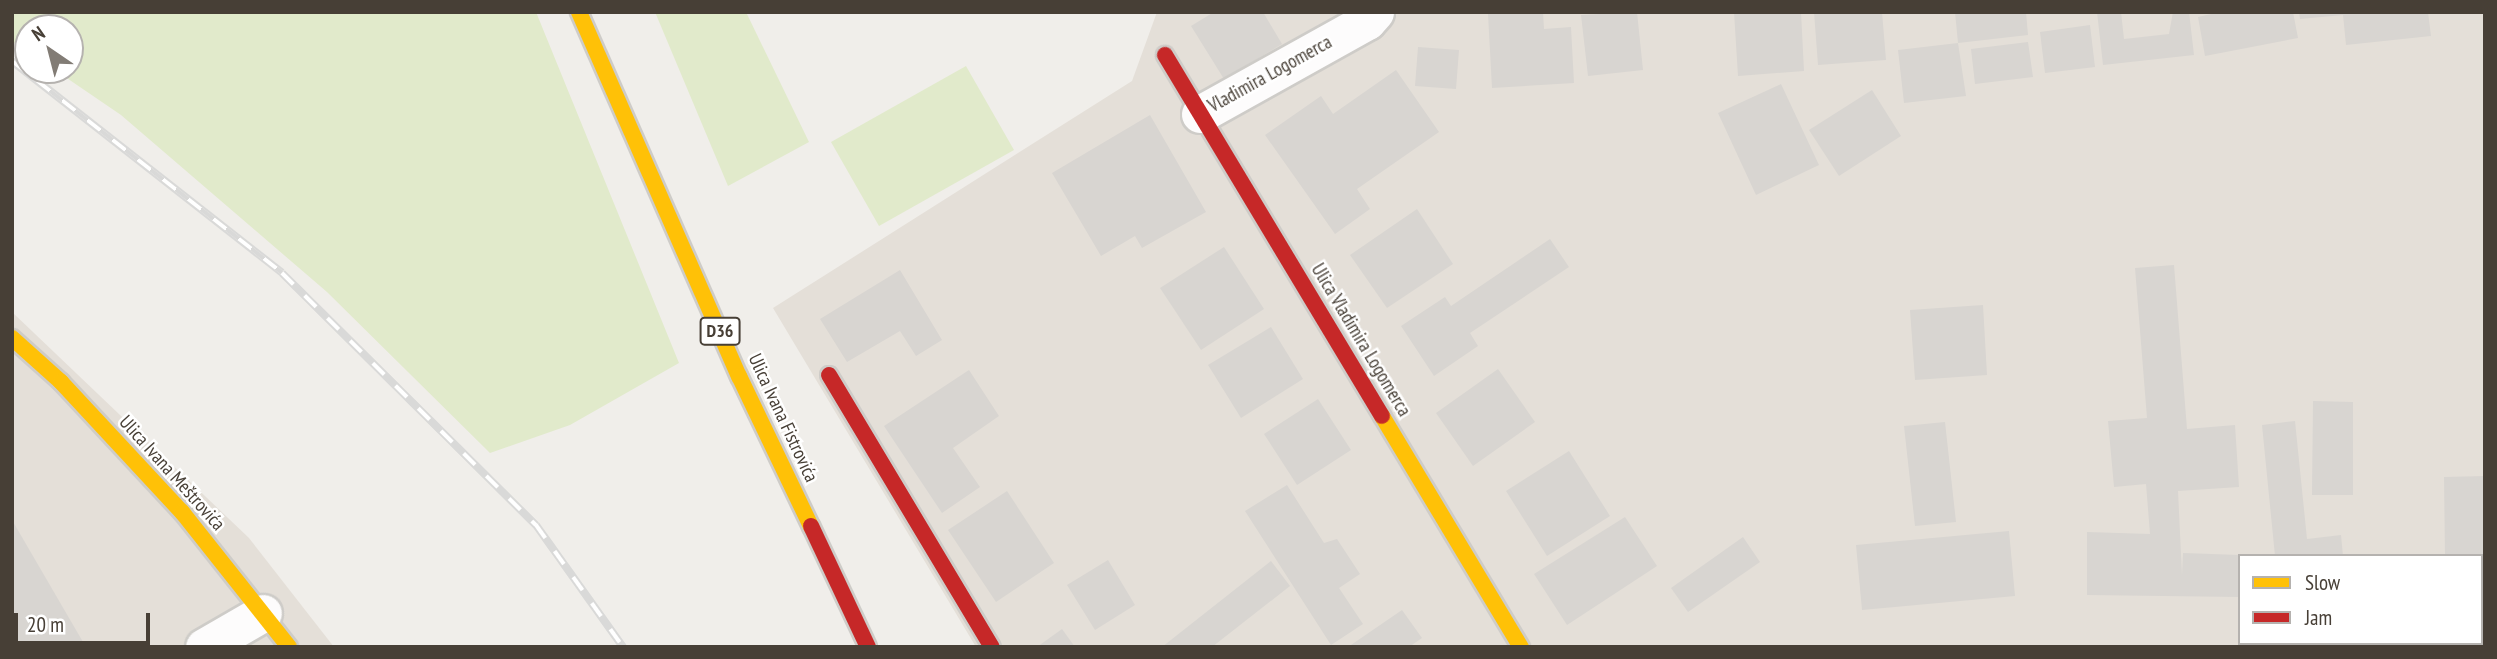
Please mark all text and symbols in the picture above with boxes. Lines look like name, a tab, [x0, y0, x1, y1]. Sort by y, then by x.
north arrow	[14, 14, 84, 84]
text: N	[27, 21, 49, 46]
street label: Vladimira Logomerca	[1204, 31, 1336, 117]
street label: Ulica Vladimira Logomerca	[1306, 259, 1416, 421]
road number: D36	[699, 316, 741, 346]
street label: Ulica Ivana Fistrovića	[743, 350, 823, 486]
street label: Ulica Ivana Meštrovića	[114, 411, 230, 535]
legend	[2238, 554, 2483, 645]
text: Slow	[2305, 569, 2340, 596]
scale bar	[18, 600, 154, 644]
text: Jam	[2305, 604, 2332, 631]
text: 20 m	[27, 611, 64, 638]

